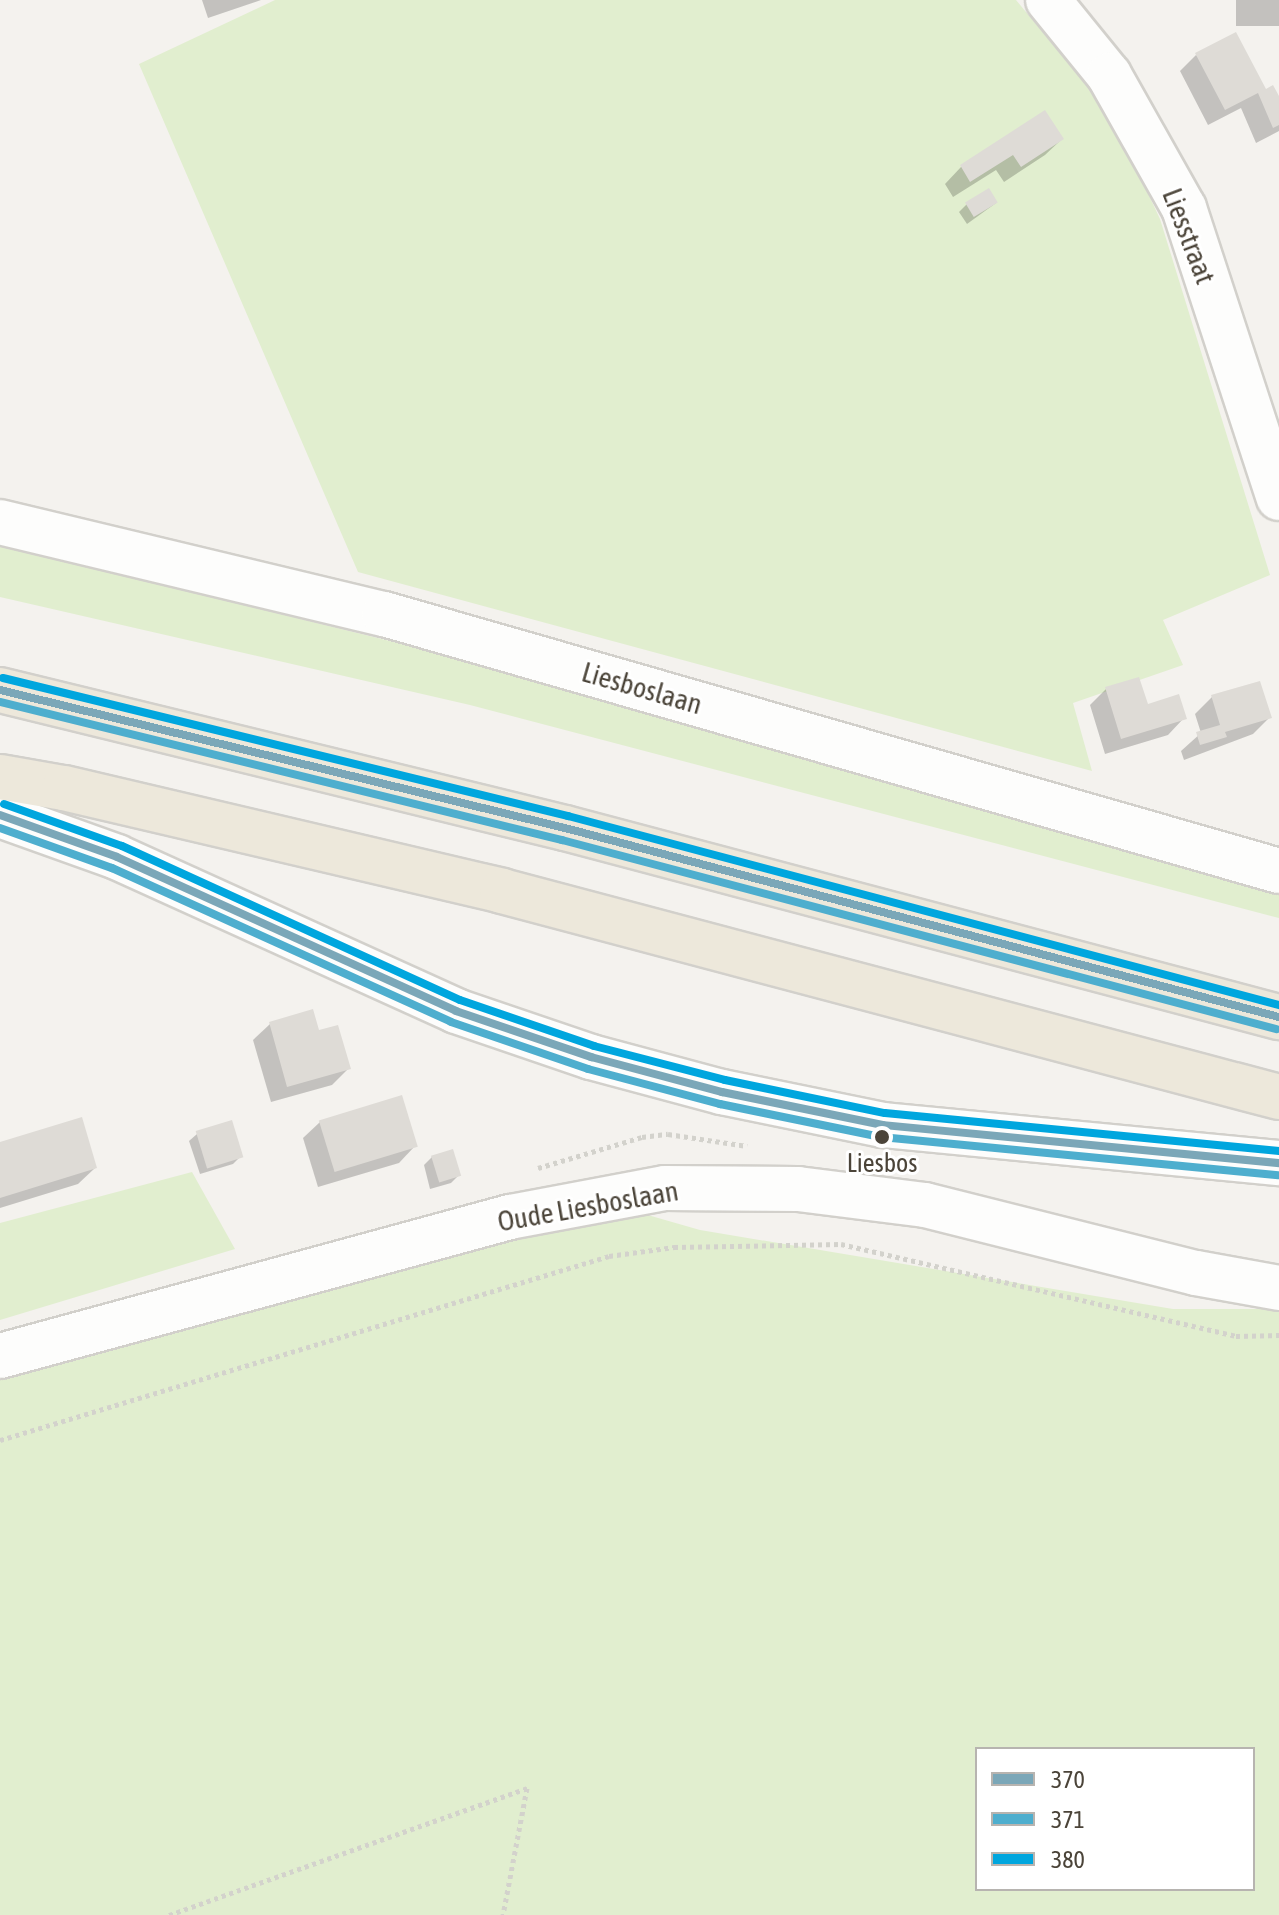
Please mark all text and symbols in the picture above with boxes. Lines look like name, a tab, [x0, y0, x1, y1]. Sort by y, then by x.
street label: Liesstraat	[1155, 183, 1223, 289]
street label: Liesboslaan	[578, 655, 706, 721]
marker: Liesbos	[874, 1129, 890, 1145]
place label: Liesbos	[847, 1148, 917, 1180]
street label: Oude Liesboslaan	[495, 1174, 681, 1238]
legend	[975, 1747, 1255, 1891]
text: 370	[1051, 1766, 1085, 1793]
text: 371	[1051, 1806, 1085, 1833]
text: 380	[1051, 1846, 1085, 1873]

